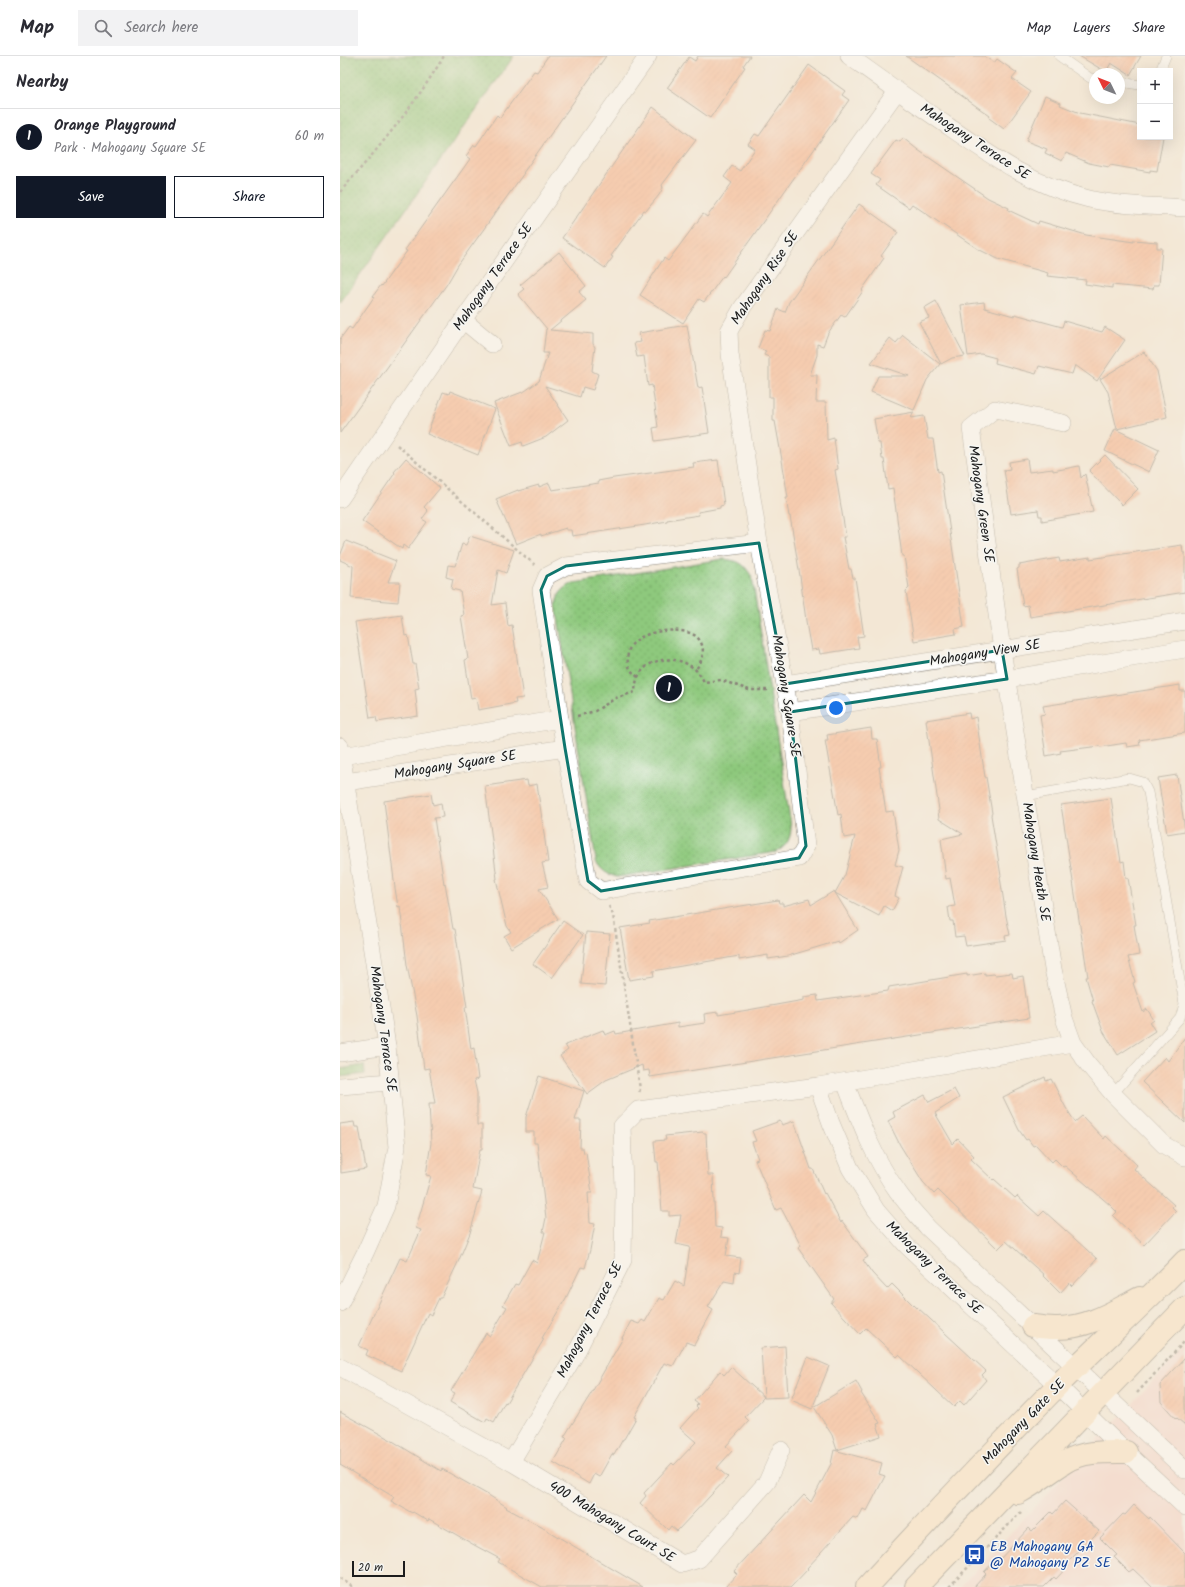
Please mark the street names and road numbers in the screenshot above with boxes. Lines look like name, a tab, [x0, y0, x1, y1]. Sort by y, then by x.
street label: Mahogany Terrace SE	[915, 98, 1035, 186]
street label: Mahogany Terrace SE	[447, 218, 539, 336]
street label: Mahogany Rise SE	[725, 226, 805, 329]
street label: Mahogany Green SE	[962, 444, 1000, 565]
street label: Mahogany Square SE	[765, 633, 807, 760]
street label: Mahogany View SE	[928, 633, 1043, 673]
street label: Mahogany Square SE	[392, 744, 519, 786]
street label: Mahogany Heath SE	[1016, 801, 1056, 924]
street label: Mahogany Terrace SE	[363, 964, 403, 1095]
street label: Mahogany Terrace SE	[880, 1216, 988, 1321]
street label: Mahogany Terrace SE	[551, 1257, 629, 1382]
street label: Mahogany Gate SE	[977, 1373, 1072, 1470]
street label: 400 Mahogany Court SE	[544, 1475, 680, 1569]

